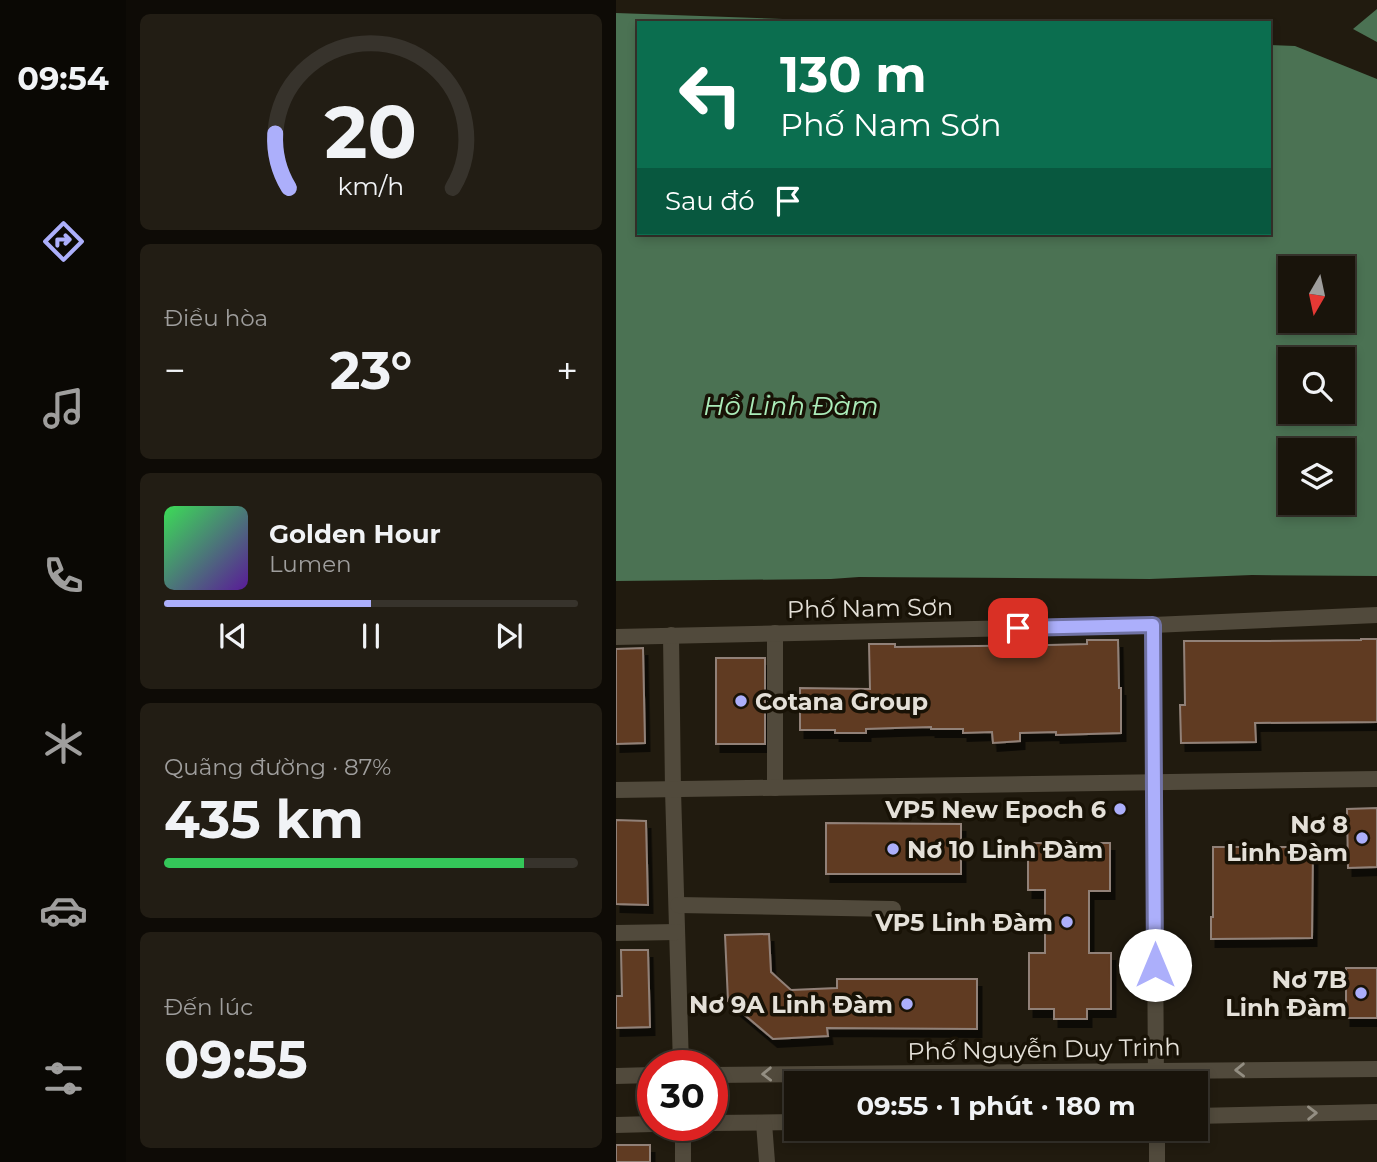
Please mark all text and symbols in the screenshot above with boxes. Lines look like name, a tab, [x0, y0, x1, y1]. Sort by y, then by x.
text: 130 m	[780, 45, 927, 104]
icon: left	[665, 49, 756, 140]
text: 09:54	[17, 59, 109, 98]
text: 20	[325, 88, 417, 176]
text: Phố Nam Sơn	[780, 105, 1002, 144]
text: km/h	[338, 171, 404, 201]
icon: arrive	[769, 182, 807, 220]
text: Sau đó	[665, 185, 755, 217]
icon: directions	[39, 217, 88, 266]
north arrow	[1278, 256, 1354, 332]
map controls	[1278, 256, 1355, 515]
text: Điều hòa	[164, 304, 268, 332]
text: 23°	[330, 339, 412, 402]
text: −	[164, 347, 186, 394]
text: +	[556, 347, 578, 394]
button: search	[1278, 347, 1355, 424]
icon: music	[39, 384, 88, 433]
water label: Hồ Linh Đàm	[703, 390, 879, 422]
button: layers	[1278, 438, 1355, 515]
text: Golden Hour	[269, 518, 441, 550]
text: Lumen	[269, 550, 352, 578]
icon: phone	[39, 551, 88, 600]
street label: Phố Nam Sơn	[787, 592, 953, 624]
pin	[988, 598, 1048, 658]
icon: arrive	[999, 609, 1037, 647]
icon: previous	[214, 617, 252, 655]
icon: pause	[352, 617, 390, 655]
icon: next	[490, 617, 528, 655]
place label: Cotana Group	[755, 687, 928, 716]
marker: Cotana Group	[733, 693, 749, 709]
icon: climate	[39, 719, 88, 768]
text: Quãng đường · 87%	[164, 753, 391, 781]
text: 435 km	[164, 788, 364, 851]
place label: VP5 New Epoch 6	[884, 795, 1106, 824]
marker: VP5 New Epoch 6	[1112, 801, 1128, 817]
place label: Nơ 8 Linh Đàm	[1226, 810, 1348, 867]
marker: Nơ 8 Linh Đàm	[1354, 830, 1370, 846]
place label: Nơ 10 Linh Đàm	[907, 835, 1103, 864]
marker: Nơ 10 Linh Đàm	[885, 841, 901, 857]
icon: car	[39, 886, 88, 935]
place label: VP5 Linh Đàm	[874, 908, 1053, 937]
marker: VP5 Linh Đàm	[1059, 914, 1075, 930]
position arrow	[1118, 928, 1192, 1002]
place label: Nơ 7B Linh Đàm	[1225, 965, 1347, 1022]
marker: Nơ 7B Linh Đàm	[1353, 985, 1369, 1001]
place label: Nơ 9A Linh Đàm	[689, 990, 893, 1019]
text: Đến lúc	[164, 993, 253, 1021]
marker: Nơ 9A Linh Đàm	[899, 996, 915, 1012]
text: 09:55	[164, 1028, 308, 1091]
street label: Phố Nguyễn Duy Trinh	[907, 1032, 1181, 1066]
speed limit sign: 30	[637, 1050, 728, 1141]
icon: filters	[39, 1054, 88, 1103]
one-way arrow	[1234, 1062, 1245, 1078]
one-way arrow	[762, 1067, 773, 1082]
text: 09:55 · 1 phút · 180 m	[856, 1090, 1136, 1122]
one-way arrow	[1307, 1106, 1318, 1121]

